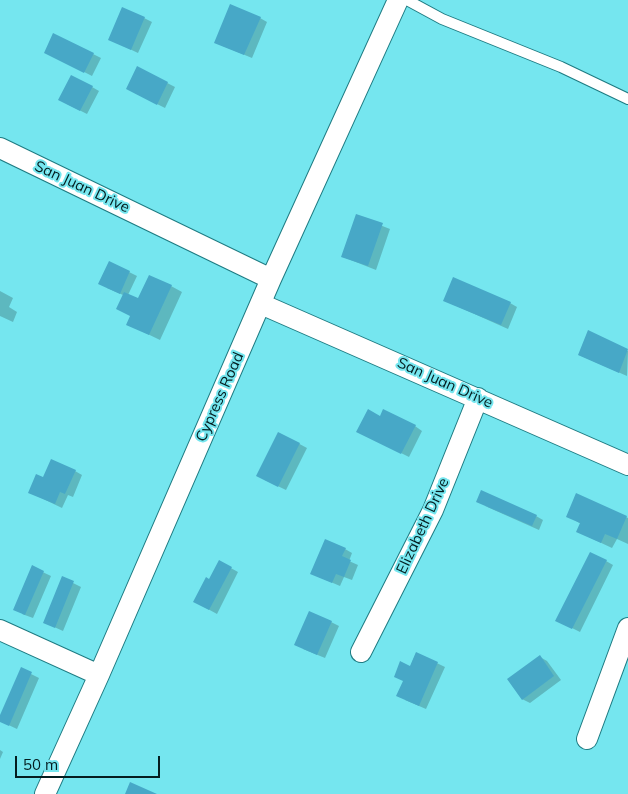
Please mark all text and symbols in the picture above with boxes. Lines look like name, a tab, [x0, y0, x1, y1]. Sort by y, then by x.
street label: San Juan Drive	[32, 157, 132, 217]
street label: Cypress Road	[192, 350, 248, 444]
street label: San Juan Drive	[394, 354, 496, 412]
street label: Elizabeth Drive	[393, 475, 453, 577]
scale bar	[18, 746, 162, 778]
text: 50 m	[23, 755, 58, 774]

